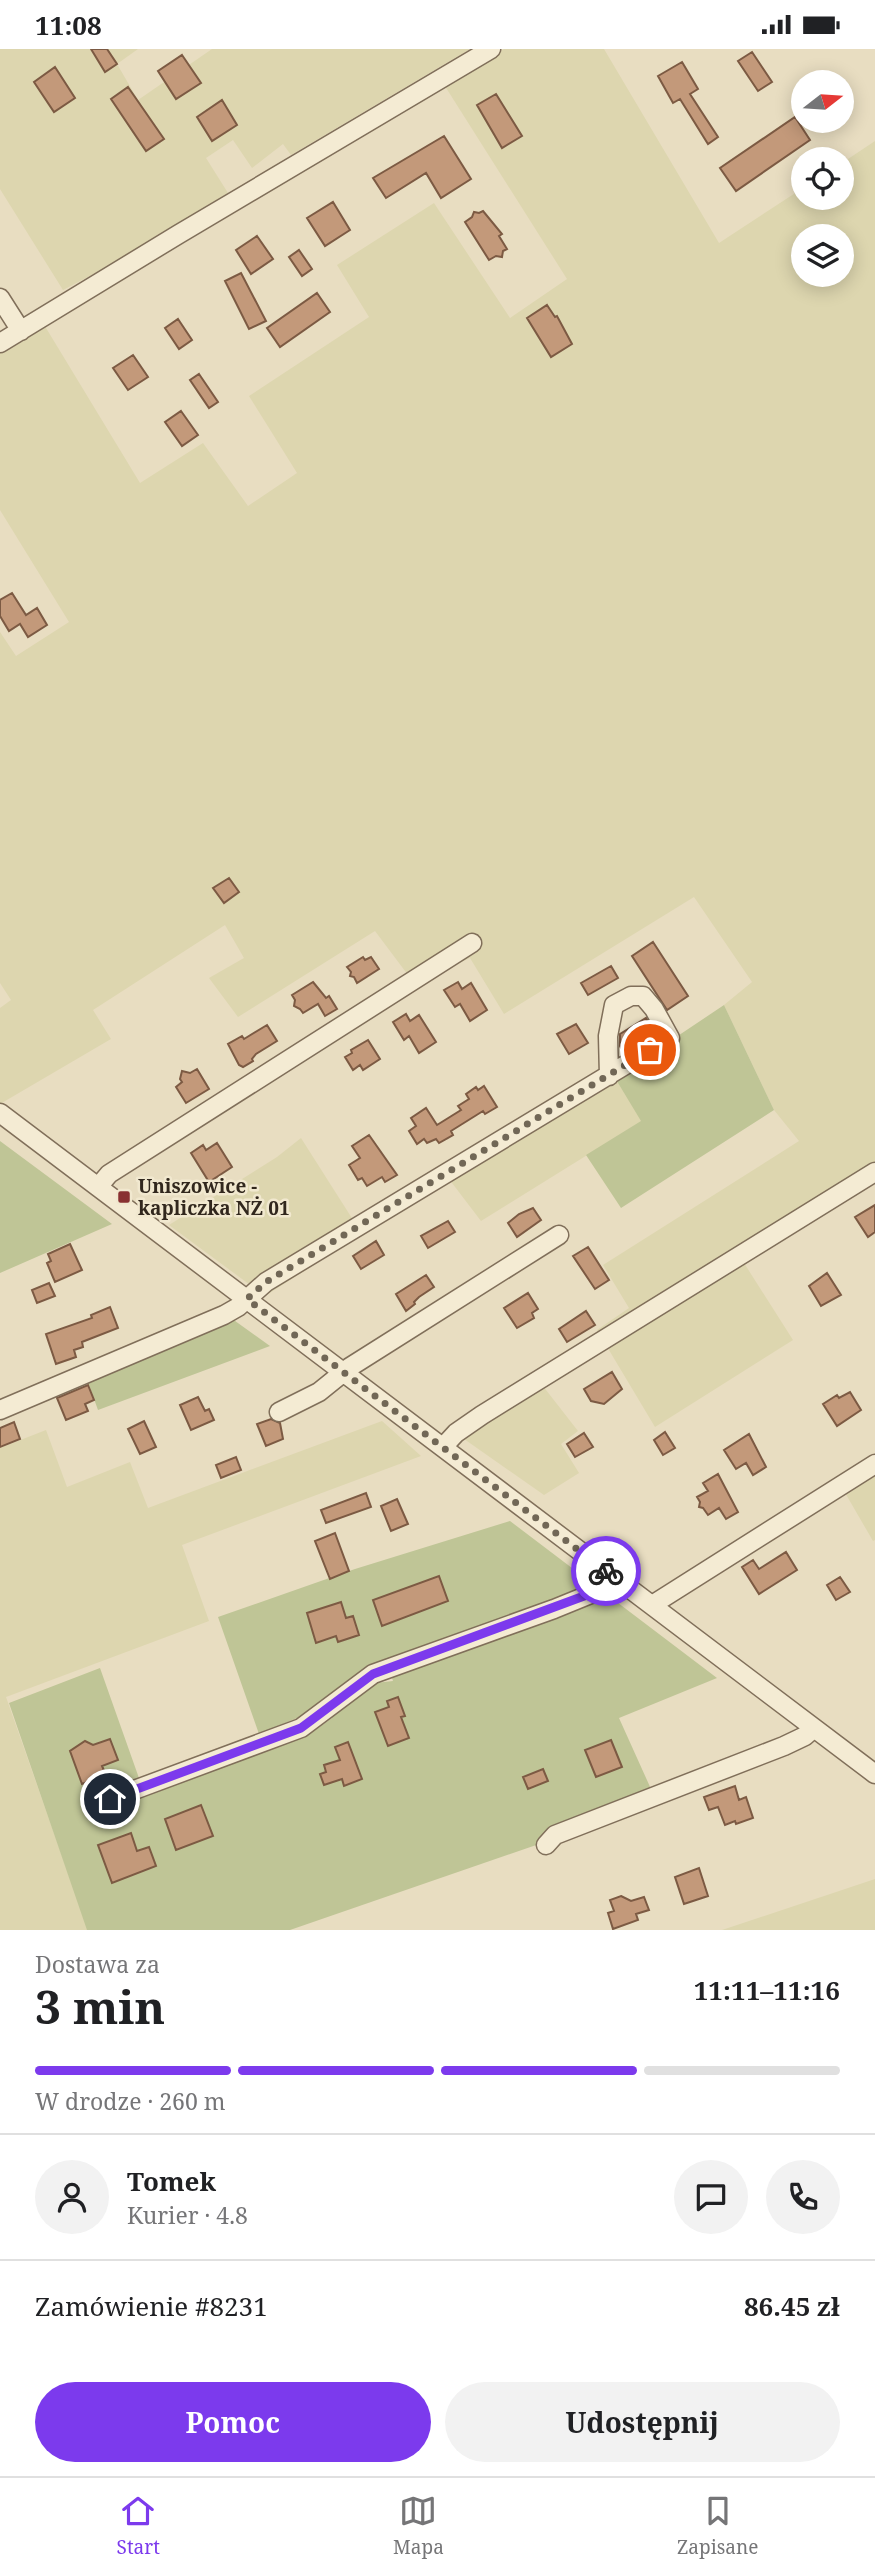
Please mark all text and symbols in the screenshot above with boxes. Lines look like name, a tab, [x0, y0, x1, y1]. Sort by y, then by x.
text: 11:08	[35, 7, 102, 43]
north arrow	[791, 70, 854, 133]
map controls	[791, 70, 854, 287]
button: locate	[791, 147, 854, 210]
button: layers	[791, 224, 854, 287]
pin	[620, 1020, 680, 1080]
icon: bag	[631, 1031, 669, 1069]
place label: Uniszowice - kapliczka NŻ 01	[138, 1173, 290, 1221]
marker: Uniszowice - kapliczka NŻ 01	[116, 1189, 132, 1205]
courier	[571, 1536, 641, 1606]
icon: bike	[587, 1552, 625, 1590]
pin	[80, 1769, 140, 1829]
icon: home	[91, 1780, 129, 1818]
text: Dostawa za	[35, 1948, 160, 1980]
text: 11:11–11:16	[694, 1972, 840, 2008]
text: 3 min	[35, 1975, 165, 2037]
text: W drodze · 260 m	[35, 2085, 225, 2117]
button: person	[35, 2160, 109, 2234]
button: chat	[674, 2160, 748, 2234]
button: phone	[766, 2160, 840, 2234]
text: Tomek	[127, 2163, 216, 2199]
text: Kurier · 4.8	[127, 2199, 248, 2231]
text: Zamówienie #8231	[35, 2288, 268, 2324]
text: 86.45 zł	[744, 2288, 840, 2324]
button: Pomoc	[35, 2382, 431, 2462]
button: Udostępnij	[445, 2382, 840, 2462]
tab: Start	[117, 2492, 160, 2560]
tab: Mapa	[393, 2492, 444, 2560]
tab: Zapisane	[677, 2492, 758, 2560]

